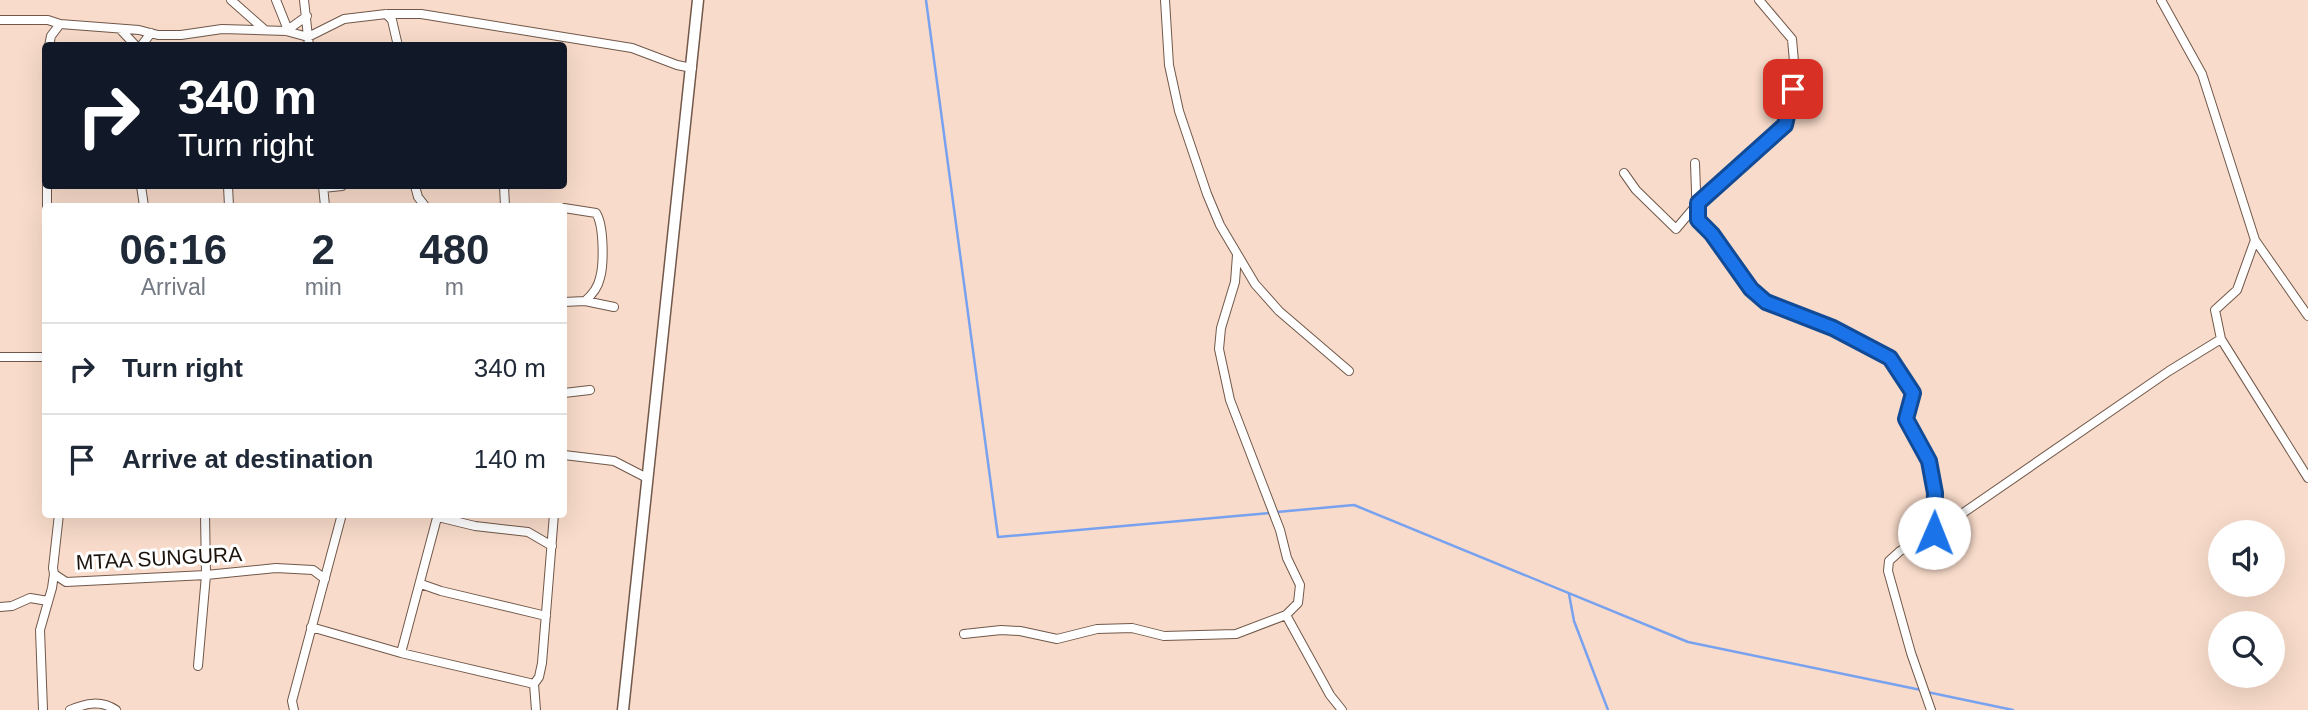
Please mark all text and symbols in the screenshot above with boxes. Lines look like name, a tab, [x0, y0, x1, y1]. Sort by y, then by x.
pin	[1763, 59, 1823, 119]
icon: right	[63, 70, 154, 161]
text: 340 m	[178, 70, 317, 124]
icon: arrive	[1774, 70, 1812, 108]
text: Turn right	[178, 127, 314, 163]
text: 06:16	[120, 226, 227, 273]
text: 2	[311, 226, 335, 273]
text: 480	[419, 226, 489, 273]
text: Arrival	[141, 274, 206, 300]
text: min	[305, 274, 342, 300]
text: m	[445, 274, 464, 300]
icon: right	[63, 350, 101, 388]
text: Turn right	[122, 353, 243, 383]
text: 340 m	[474, 353, 546, 383]
icon: arrive	[63, 441, 101, 479]
text: Arrive at destination	[122, 444, 373, 474]
text: 140 m	[474, 444, 546, 474]
position arrow	[1897, 496, 1971, 570]
map controls	[2208, 520, 2285, 688]
button: sound	[2208, 520, 2285, 597]
street label: MTAA SUNGURA	[75, 542, 243, 574]
button: search	[2208, 611, 2285, 688]

